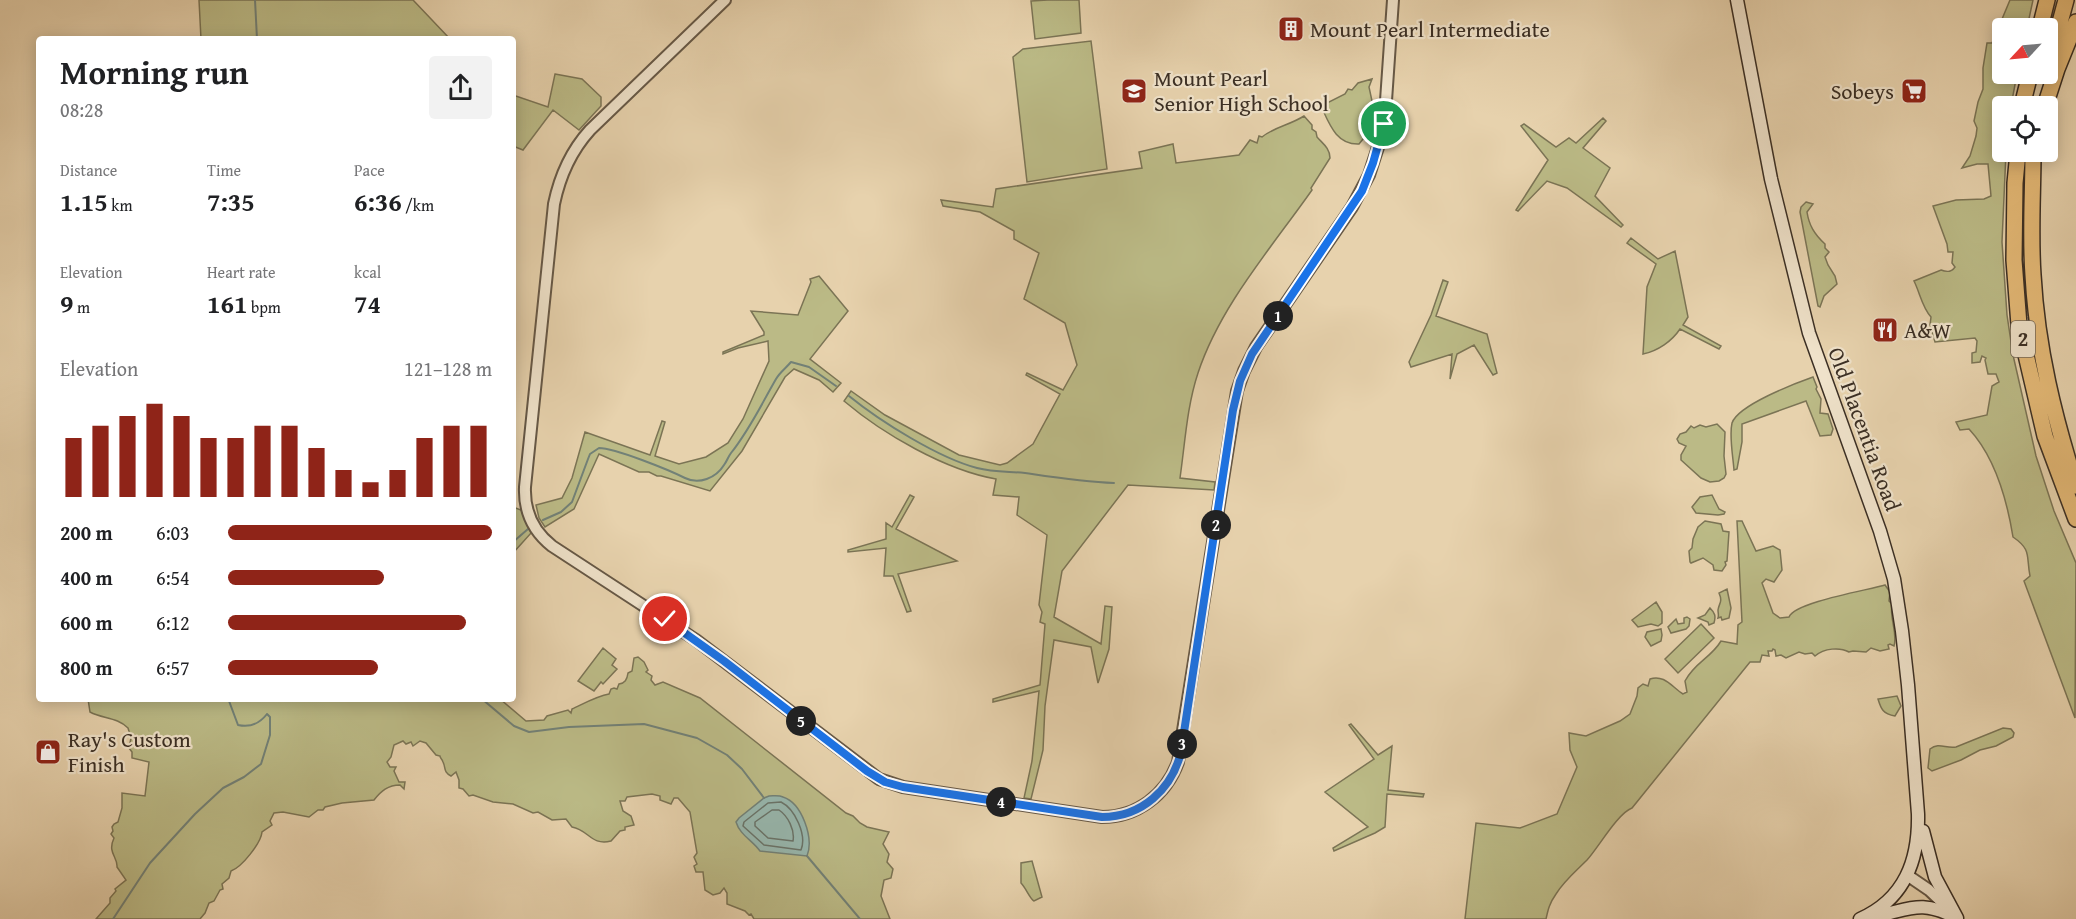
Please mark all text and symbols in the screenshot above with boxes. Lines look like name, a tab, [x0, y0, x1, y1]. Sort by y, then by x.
place label: Mount Pearl Intermediate	[1310, 13, 1550, 45]
building icon: Mount Pearl Intermediate	[1276, 14, 1306, 44]
north arrow	[1992, 18, 2058, 84]
map controls	[1992, 18, 2058, 162]
text: Morning run	[60, 48, 249, 96]
button: share	[429, 56, 492, 119]
place label: Mount Pearl Senior High School	[1154, 62, 1329, 119]
place label: Sobeys	[1831, 75, 1894, 107]
school or university icon: Mount Pearl Senior High School	[1119, 76, 1149, 106]
supermarket icon: Sobeys	[1899, 76, 1929, 106]
text: 08:28	[60, 95, 103, 124]
button: locate	[1992, 96, 2058, 162]
pin	[1358, 98, 1409, 149]
icon: arrive	[1367, 107, 1400, 140]
text: Distance	[60, 158, 117, 182]
text: Time	[207, 158, 241, 182]
text: Pace	[354, 158, 385, 182]
text: 1.15	[60, 182, 108, 221]
text: 7:35	[207, 182, 255, 221]
text: 6:36	[354, 182, 402, 221]
text: km	[108, 193, 132, 217]
text: /km	[402, 193, 434, 217]
text: Elevation	[60, 260, 123, 284]
text: Heart rate	[207, 260, 276, 284]
text: kcal	[354, 260, 381, 284]
text: 9	[60, 284, 73, 323]
text: 161	[207, 284, 247, 323]
text: 74	[354, 284, 381, 323]
text: m	[73, 295, 90, 319]
text: bpm	[247, 295, 281, 319]
pin: 1	[1263, 301, 1293, 331]
text: 1	[1274, 304, 1282, 328]
place label: A&W	[1904, 314, 1951, 346]
restaurant icon: A&W	[1870, 315, 1900, 345]
road number: 2	[2011, 321, 2035, 357]
street label: Old Placentia Road	[1821, 343, 1910, 516]
text: Elevation	[60, 354, 138, 383]
text: 121–128 m	[404, 354, 492, 383]
pin: 2	[1201, 510, 1231, 540]
text: 2	[1212, 513, 1220, 537]
text: 200 m	[60, 518, 113, 547]
text: 6:03	[156, 518, 190, 547]
text: 400 m	[60, 563, 113, 592]
text: 6:54	[156, 563, 190, 592]
pin	[639, 593, 690, 644]
icon: check	[648, 602, 681, 635]
text: 600 m	[60, 608, 113, 637]
text: 6:12	[156, 608, 190, 637]
text: 800 m	[60, 653, 113, 682]
text: 6:57	[156, 653, 190, 682]
pin: 5	[786, 706, 816, 736]
text: 5	[797, 709, 805, 733]
place label: Ray's Custom Finish	[68, 723, 191, 780]
pin: 3	[1167, 729, 1197, 759]
text: 3	[1178, 732, 1186, 756]
shop icon: Ray's Custom Finish	[33, 737, 63, 767]
pin: 4	[986, 787, 1016, 817]
text: 4	[997, 790, 1005, 814]

